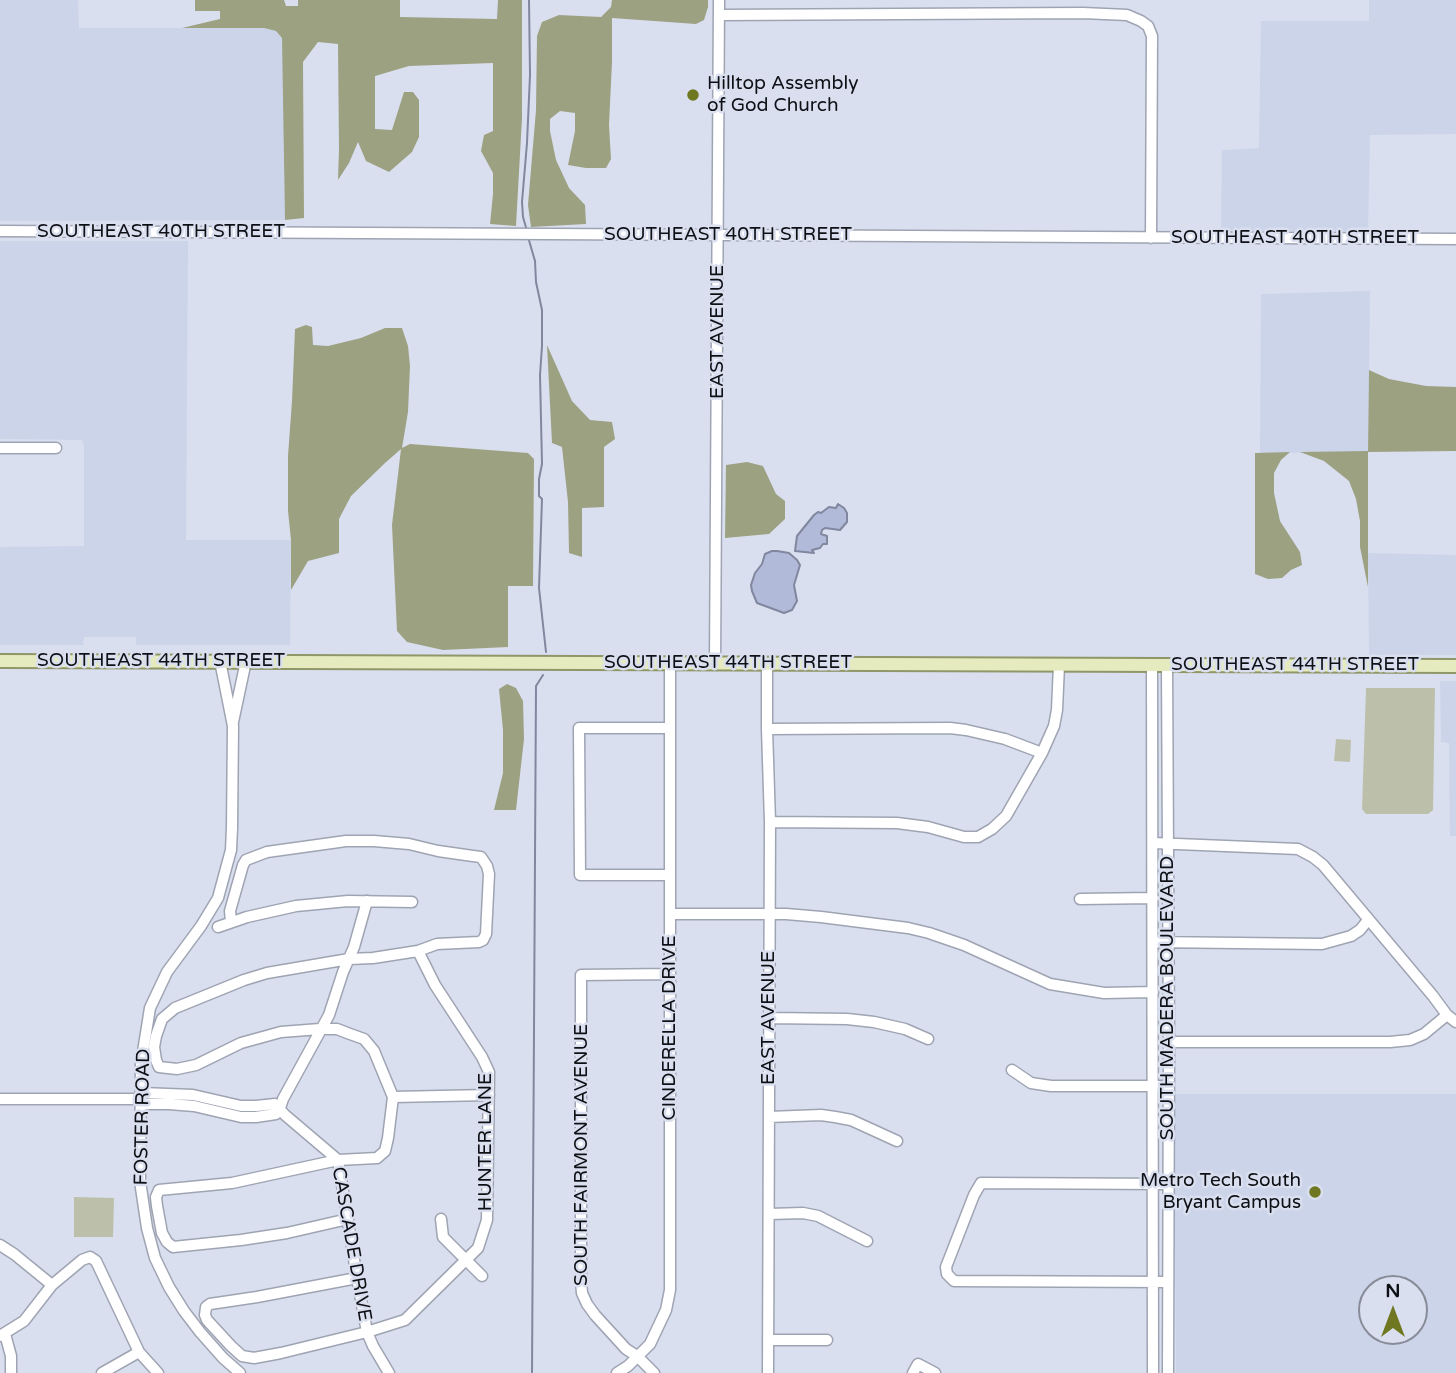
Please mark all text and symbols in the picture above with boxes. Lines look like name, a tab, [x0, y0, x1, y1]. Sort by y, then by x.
place label: Hilltop Assembly of God Church	[707, 73, 858, 117]
marker: Hilltop Assembly of God Church	[685, 87, 701, 103]
street label: SOUTHEAST 40TH STREET	[37, 221, 285, 243]
street label: SOUTHEAST 40TH STREET	[604, 224, 852, 246]
street label: SOUTHEAST 40TH STREET	[1171, 227, 1419, 249]
street label: EAST AVENUE	[707, 265, 729, 399]
street label: SOUTHEAST 44TH STREET	[37, 650, 285, 672]
street label: SOUTHEAST 44TH STREET	[604, 652, 852, 674]
street label: SOUTHEAST 44TH STREET	[1171, 654, 1419, 676]
street label: SOUTH MADERA BOULEVARD	[1157, 856, 1179, 1140]
street label: CINDERELLA DRIVE	[659, 935, 681, 1121]
street label: EAST AVENUE	[758, 951, 780, 1085]
street label: SOUTH FAIRMONT AVENUE	[571, 1024, 593, 1286]
street label: FOSTER ROAD	[130, 1048, 156, 1186]
street label: HUNTER LANE	[475, 1073, 497, 1211]
street label: CASCADE DRIVE	[326, 1165, 376, 1323]
place label: Metro Tech South Bryant Campus	[1140, 1170, 1301, 1214]
marker: Metro Tech South Bryant Campus	[1307, 1184, 1323, 1200]
north arrow	[1358, 1275, 1428, 1345]
text: N	[1385, 1280, 1401, 1302]

